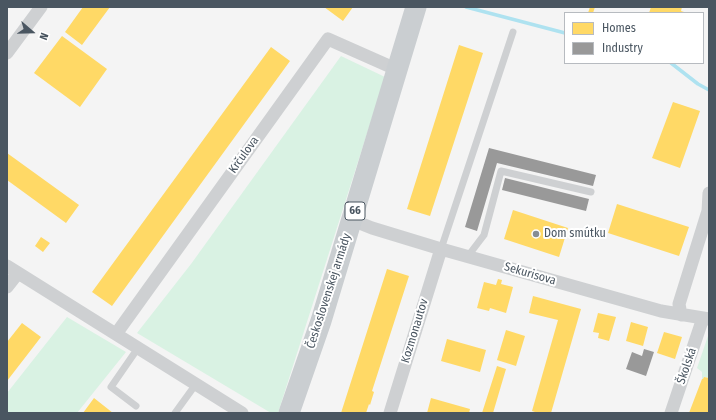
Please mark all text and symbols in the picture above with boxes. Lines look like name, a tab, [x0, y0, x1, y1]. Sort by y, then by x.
north arrow	[12, 12, 52, 52]
legend	[564, 12, 704, 64]
text: Homes	[602, 21, 636, 35]
text: N	[37, 31, 51, 42]
text: Industry	[602, 41, 643, 55]
street label: Krčulova	[226, 134, 262, 176]
road number: 66	[345, 202, 365, 220]
place label: Dom smútku	[544, 227, 606, 241]
marker: Dom smútku	[531, 229, 541, 239]
street label: Československej armády	[304, 232, 354, 350]
street label: Sekurisova	[502, 260, 558, 288]
street label: Kozmonautov	[398, 297, 432, 365]
street label: Školská	[674, 346, 700, 386]

